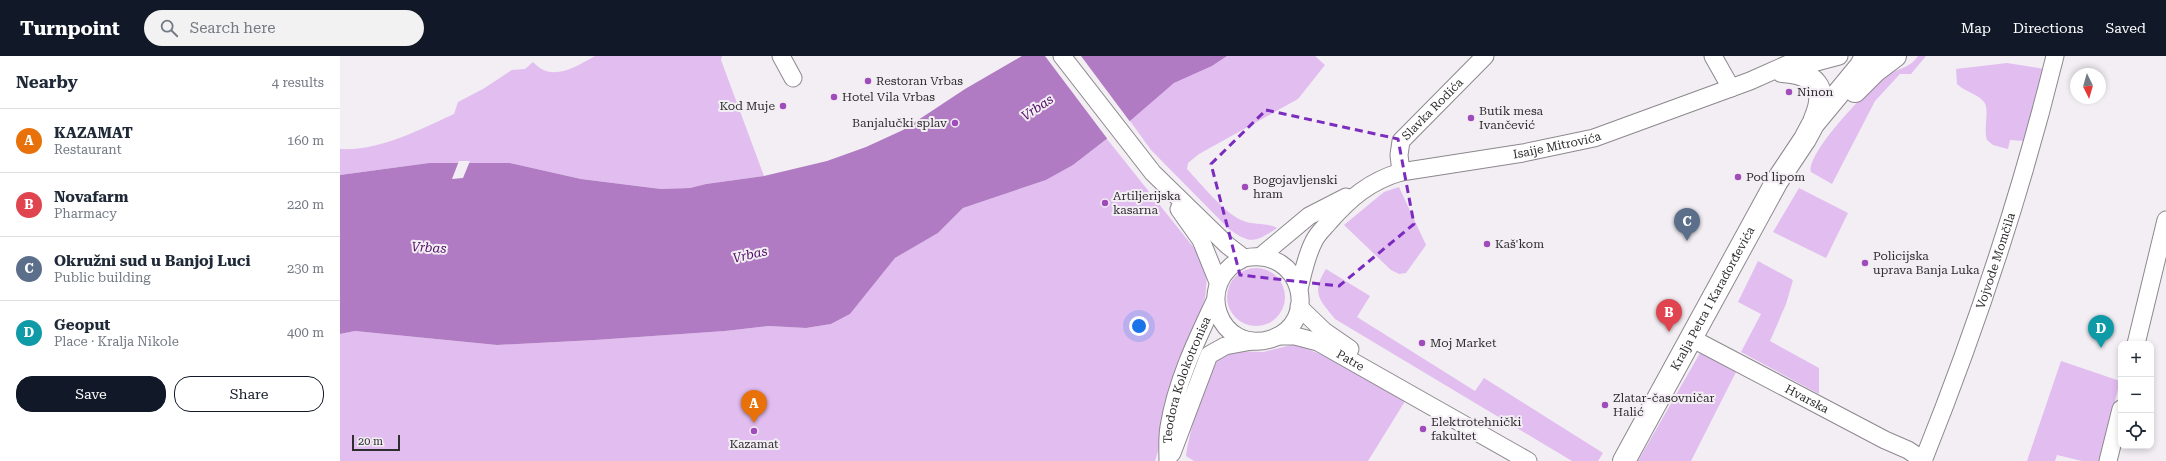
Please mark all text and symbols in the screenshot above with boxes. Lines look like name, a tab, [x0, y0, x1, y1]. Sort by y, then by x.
search box	[144, 10, 424, 46]
text: Turnpoint	[20, 17, 120, 40]
icon: search	[158, 17, 180, 39]
text: Search here	[190, 19, 276, 37]
text: Map	[1961, 20, 1991, 36]
text: Directions	[2013, 20, 2083, 36]
text: Saved	[2105, 20, 2146, 36]
north arrow	[2070, 68, 2106, 104]
text: Nearby	[16, 72, 78, 92]
place label: Restoran Vrbas	[876, 74, 963, 88]
text: 4 results	[272, 75, 324, 90]
street label: Slavka Rodića	[1399, 75, 1466, 143]
marker: Restoran Vrbas	[863, 76, 873, 86]
place label: Ninon	[1797, 85, 1834, 99]
marker: Ninon	[1784, 87, 1794, 97]
place label: Hotel Vila Vrbas	[842, 90, 935, 104]
water label: Vrbas	[1019, 91, 1056, 123]
marker: Hotel Vila Vrbas	[829, 92, 839, 102]
place label: Kod Muje	[719, 99, 775, 113]
marker: Kod Muje	[778, 101, 788, 111]
place label: Butik mesa Ivančević	[1479, 104, 1544, 132]
marker: Butik mesa Ivančević	[1466, 113, 1476, 123]
place label: Banjalučki splav	[852, 116, 947, 130]
marker: Banjalučki splav	[950, 118, 960, 128]
text: KAZAMAT	[54, 124, 133, 142]
street label: Isaije Mitrovića	[1512, 129, 1603, 161]
text: A	[24, 133, 34, 148]
text: 160 m	[287, 133, 324, 148]
text: Restaurant	[54, 142, 122, 157]
place label: Pod lipom	[1746, 170, 1805, 184]
marker: Pod lipom	[1733, 172, 1743, 182]
place label: Bogojavljenski hram	[1253, 173, 1338, 201]
marker: Bogojavljenski hram	[1240, 182, 1250, 192]
text: Novafarm	[54, 188, 128, 206]
place label: Artiljerijska kasarna	[1113, 189, 1181, 217]
text: B	[24, 197, 34, 212]
text: 220 m	[287, 197, 324, 212]
marker: Artiljerijska kasarna	[1100, 198, 1110, 208]
text: Pharmacy	[54, 206, 117, 221]
pin: C	[1674, 208, 1700, 241]
street label: Vojvode Momčila	[1973, 211, 2018, 311]
street label: Kralja Petra I Karađorđevića	[1668, 224, 1758, 373]
place label: Kaš'kom	[1495, 237, 1544, 251]
water label: Vrbas	[411, 239, 447, 256]
marker: Kaš'kom	[1482, 239, 1492, 249]
water label: Vrbas	[731, 243, 769, 266]
place label: Policijska uprava Banja Luka	[1873, 249, 1980, 277]
text: Okružni sud u Banjoj Luci	[54, 252, 250, 270]
marker: Policijska uprava Banja Luka	[1860, 258, 1870, 268]
text: C	[24, 261, 34, 276]
text: 230 m	[287, 261, 324, 276]
text: Public building	[54, 270, 151, 285]
pin: B	[1656, 299, 1682, 332]
street label: Teodora Kolokotronisa	[1161, 314, 1214, 444]
pin: D	[2088, 315, 2114, 348]
text: Geoput	[54, 316, 110, 334]
your location	[1129, 316, 1149, 336]
text: D	[24, 325, 34, 340]
text: 400 m	[287, 325, 324, 340]
text: Place · Kralja Nikole	[54, 334, 179, 349]
place label: Moj Market	[1430, 336, 1497, 350]
marker: Moj Market	[1417, 338, 1427, 348]
map controls	[2118, 341, 2154, 449]
button: +	[2118, 341, 2154, 377]
street label: Patre	[1334, 347, 1367, 374]
button: Save	[16, 376, 166, 412]
button: Share	[174, 376, 324, 412]
button: −	[2118, 377, 2154, 413]
street label: Hvarska	[1783, 382, 1832, 416]
pin: A	[741, 390, 767, 423]
place label: Zlatar-časovničar Halić	[1613, 391, 1715, 419]
marker: Zlatar-časovničar Halić	[1600, 400, 1610, 410]
button: locate	[2118, 413, 2154, 449]
place label: Elektrotehnički fakultet	[1431, 415, 1522, 443]
marker: Elektrotehnički fakultet	[1418, 424, 1428, 434]
marker: Kazamat	[749, 426, 759, 436]
scale bar	[352, 433, 400, 452]
text: 20 m	[358, 435, 383, 448]
place label: Kazamat	[729, 437, 779, 451]

